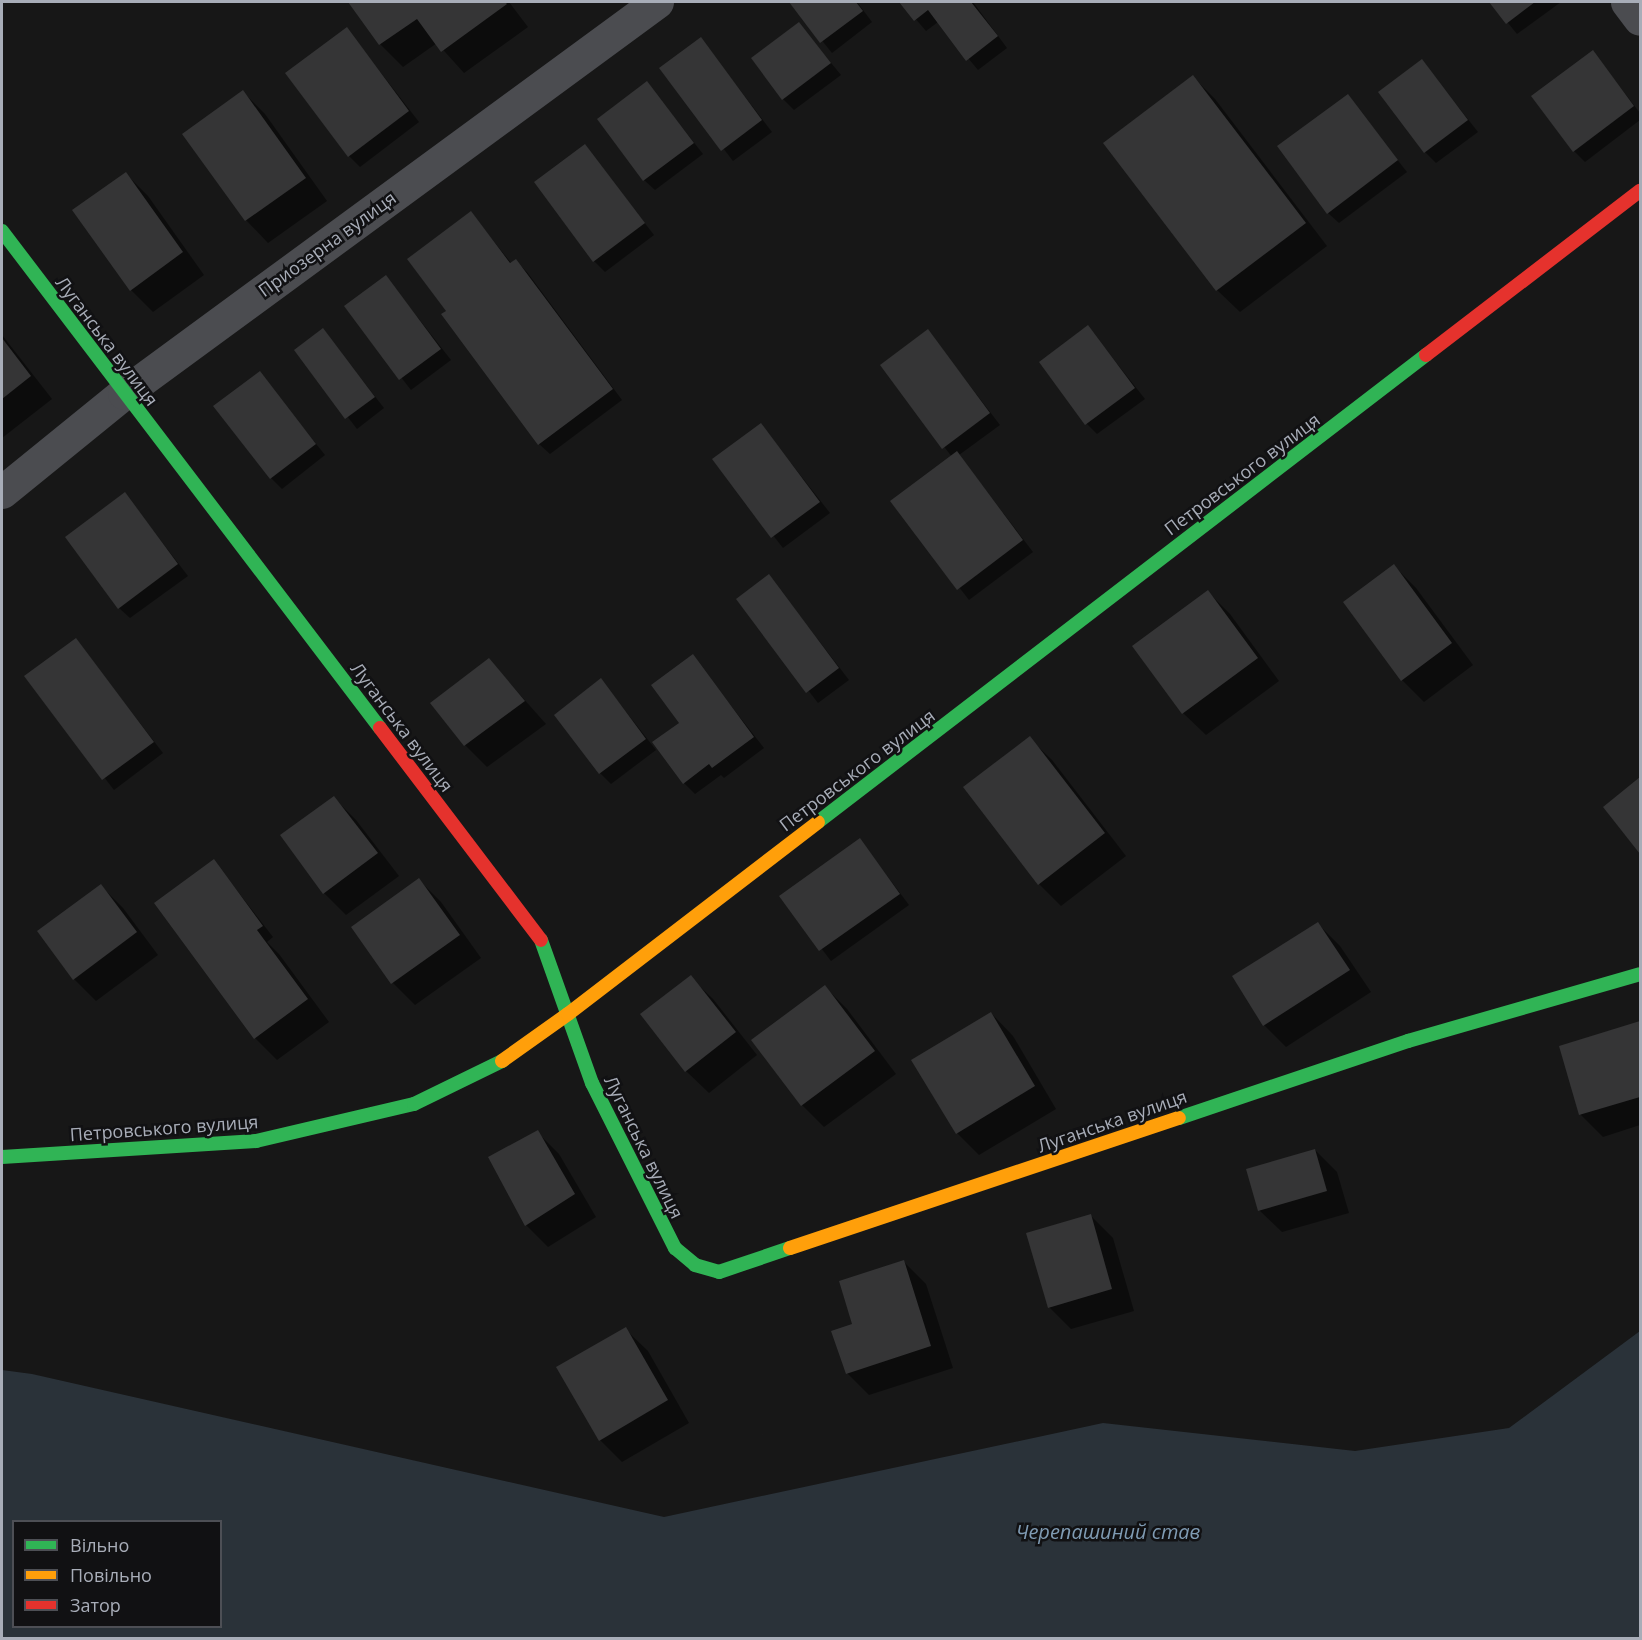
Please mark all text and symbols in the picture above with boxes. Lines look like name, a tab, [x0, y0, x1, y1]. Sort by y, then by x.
street label: Приозерна вулиця	[254, 187, 400, 301]
street label: Луганська вулиця	[51, 272, 163, 410]
street label: Петровського вулиця	[1160, 409, 1324, 539]
street label: Луганська вулиця	[346, 658, 458, 796]
street label: Петровського вулиця	[775, 705, 939, 835]
street label: Луганська вулиця	[600, 1072, 688, 1222]
street label: Луганська вулиця	[1035, 1085, 1189, 1157]
street label: Петровського вулиця	[69, 1111, 259, 1145]
water label: Черепашиний став	[1016, 1519, 1200, 1543]
legend	[12, 1520, 222, 1628]
text: Вільно	[70, 1533, 129, 1557]
text: Повільно	[70, 1563, 152, 1587]
text: Затор	[70, 1593, 121, 1617]

